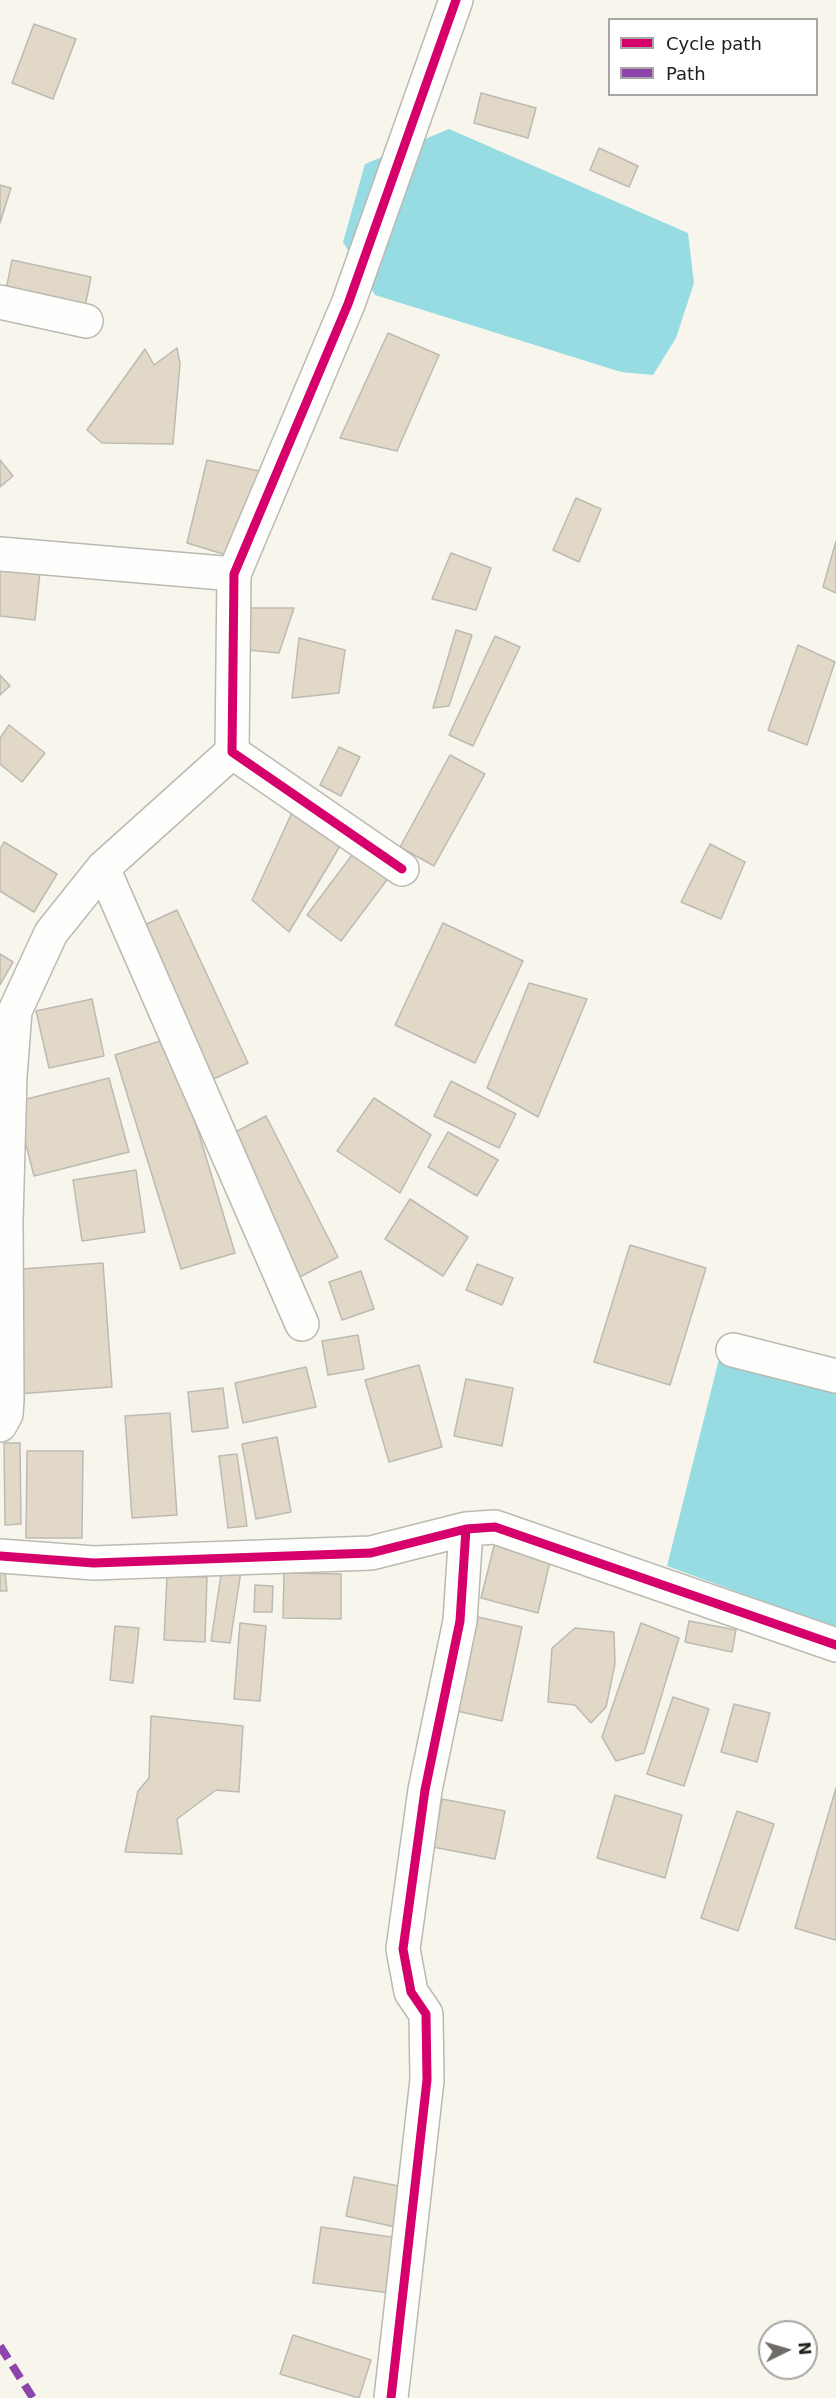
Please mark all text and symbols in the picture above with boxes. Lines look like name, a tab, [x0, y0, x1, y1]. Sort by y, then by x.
legend	[608, 18, 818, 96]
text: Cycle path	[666, 33, 762, 54]
text: Path	[666, 63, 706, 84]
north arrow	[758, 2320, 818, 2380]
text: N	[794, 2341, 814, 2356]

